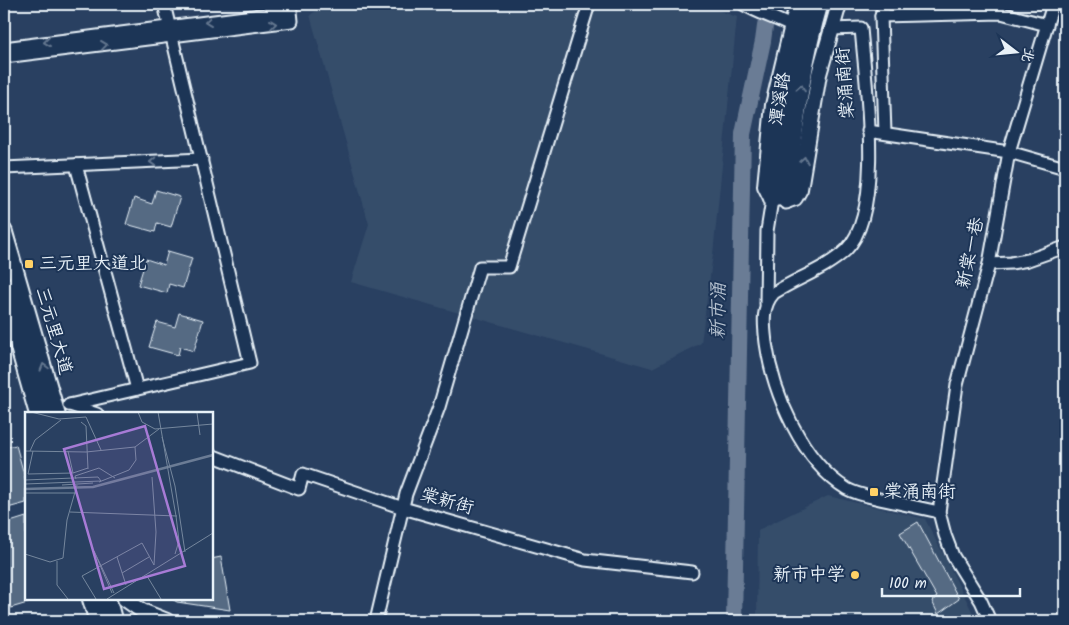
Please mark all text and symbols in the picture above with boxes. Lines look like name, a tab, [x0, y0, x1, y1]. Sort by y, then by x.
one-way arrow	[203, 16, 211, 27]
one-way arrow	[269, 19, 277, 30]
north arrow	[992, 28, 1042, 78]
one-way arrow	[42, 37, 51, 47]
one-way arrow	[101, 40, 109, 51]
street label: 棠涌南街	[829, 46, 863, 120]
text: 北	[1015, 46, 1040, 65]
street label: 潭溪路	[762, 70, 800, 128]
one-way arrow	[795, 84, 806, 92]
one-way arrow	[149, 156, 157, 167]
one-way arrow	[799, 156, 809, 164]
street label: 新棠一巷	[949, 215, 993, 291]
place label: 三元里大道北	[39, 250, 147, 279]
marker: 三元里大道北	[23, 258, 35, 270]
water label: 新市涌	[704, 281, 735, 340]
street label: 三元里大道	[27, 284, 79, 378]
one-way arrow	[39, 363, 49, 372]
inset map	[25, 412, 212, 600]
place label: 棠涌南街	[884, 478, 956, 507]
street label: 棠新街	[417, 481, 477, 523]
marker: 棠涌南街	[868, 486, 880, 498]
place label: 新市中学	[773, 561, 845, 590]
scale bar	[882, 565, 1019, 597]
marker: 新市中学	[849, 569, 861, 581]
text: 100 m	[889, 572, 927, 596]

